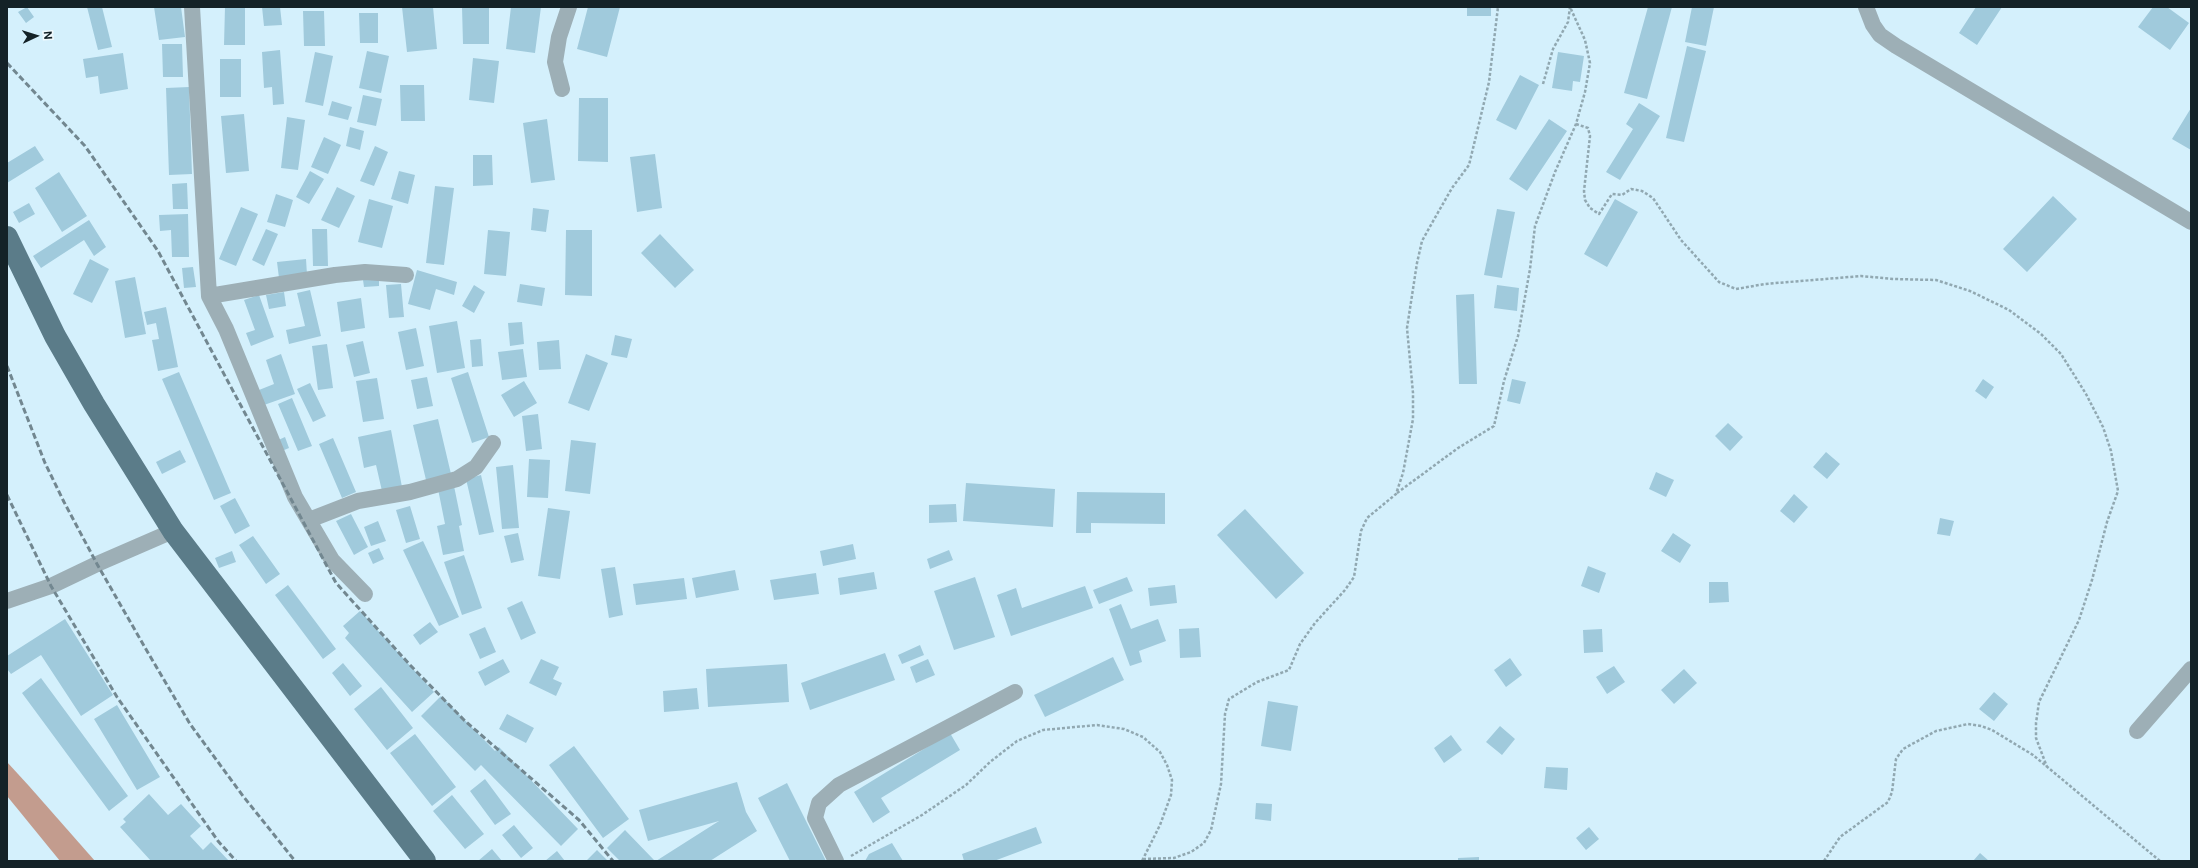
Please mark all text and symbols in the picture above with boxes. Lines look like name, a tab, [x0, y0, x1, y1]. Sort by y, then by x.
north arrow	[16, 16, 56, 56]
text: N	[42, 30, 54, 40]

